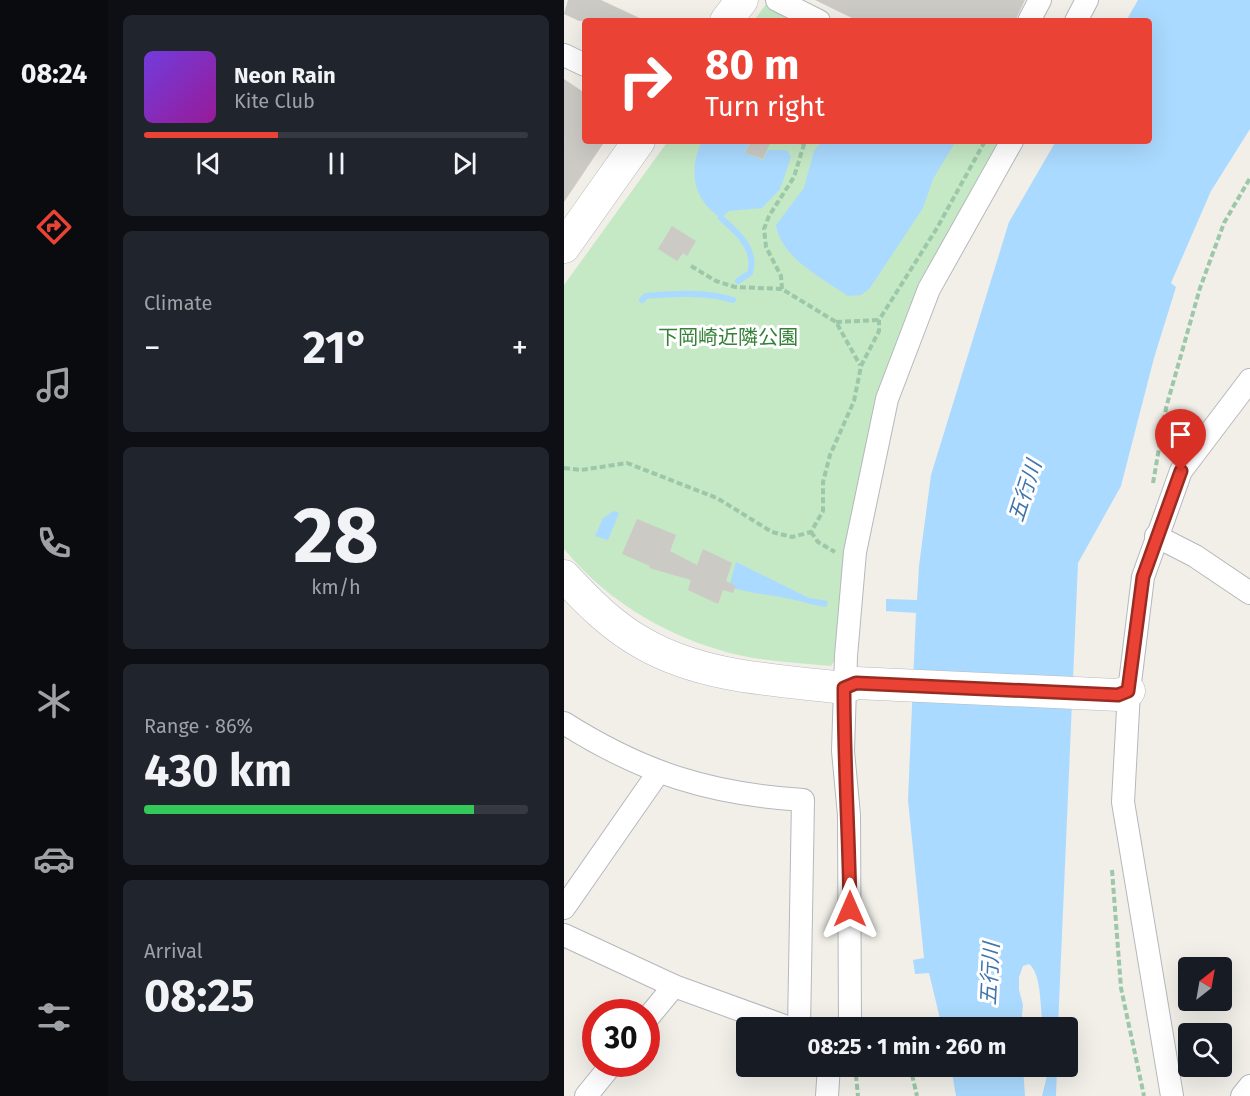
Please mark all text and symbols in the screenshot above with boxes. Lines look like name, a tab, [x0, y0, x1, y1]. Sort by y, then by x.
text: 80 m	[705, 40, 799, 90]
icon: right	[606, 42, 684, 120]
text: 08:24	[21, 58, 87, 90]
text: Neon Rain	[234, 62, 336, 89]
text: Kite Club	[234, 89, 315, 113]
text: Turn right	[705, 91, 825, 123]
icon: previous	[192, 147, 225, 180]
icon: pause	[320, 147, 353, 180]
icon: next	[448, 147, 481, 180]
icon: directions	[33, 206, 75, 248]
text: Climate	[144, 291, 212, 315]
text: 21°	[303, 321, 369, 375]
park label: 下岡崎近隣公園	[658, 325, 798, 349]
text: −	[144, 328, 161, 368]
text: +	[512, 328, 528, 368]
icon: music	[33, 364, 75, 406]
pin	[1155, 409, 1206, 471]
icon: arrive	[1164, 418, 1197, 451]
water label: 五行川	[1003, 455, 1048, 525]
text: 28	[293, 489, 379, 583]
icon: phone	[33, 522, 75, 564]
text: km/h	[311, 575, 361, 599]
icon: climate	[33, 680, 75, 722]
text: Range · 86%	[144, 714, 253, 738]
text: 430 km	[144, 744, 292, 798]
icon: car	[33, 838, 75, 880]
position arrow	[818, 877, 882, 941]
text: Arrival	[144, 939, 203, 963]
water label: 五行川	[975, 940, 1005, 1006]
north arrow	[1178, 957, 1232, 1011]
map controls	[1178, 957, 1232, 1077]
text: 08:25	[144, 969, 255, 1023]
icon: filters	[33, 996, 75, 1038]
speed limit sign: 30	[582, 999, 660, 1077]
button: search	[1178, 1023, 1232, 1077]
text: 08:25 · 1 min · 260 m	[808, 1033, 1006, 1060]

